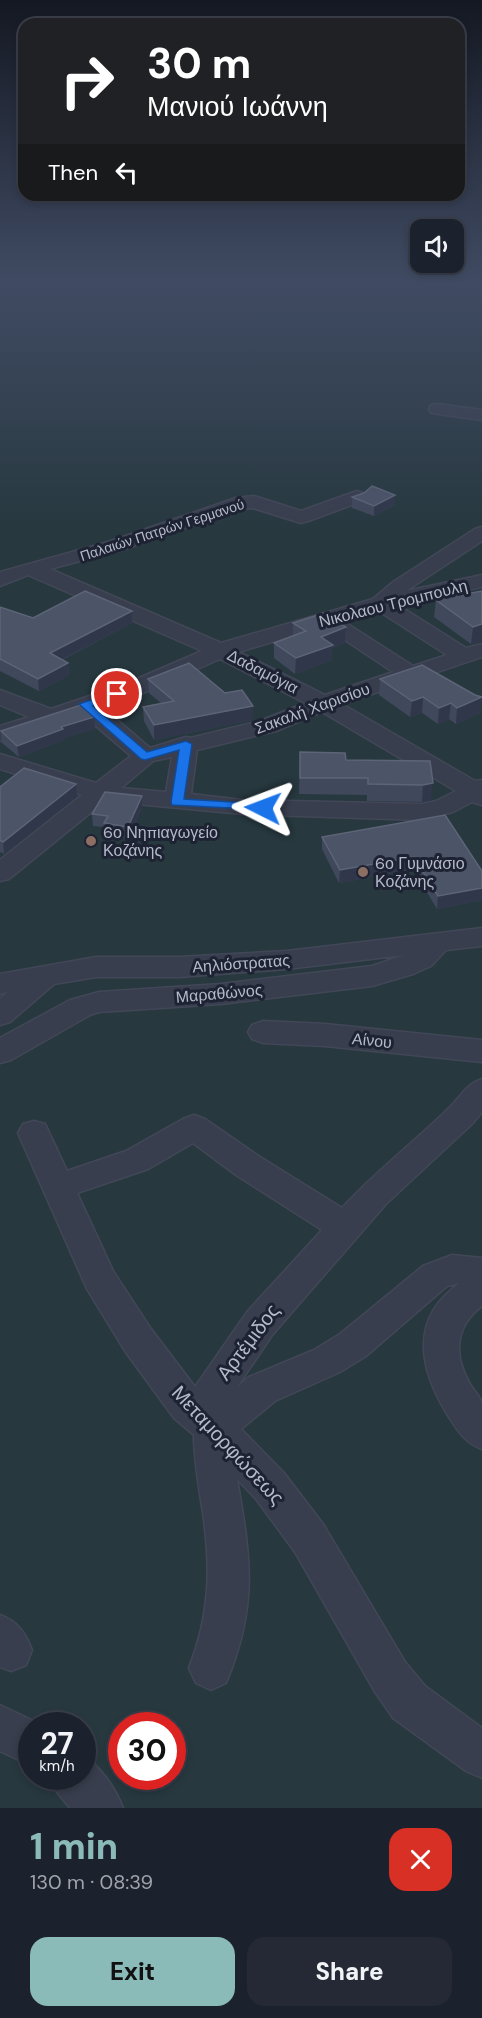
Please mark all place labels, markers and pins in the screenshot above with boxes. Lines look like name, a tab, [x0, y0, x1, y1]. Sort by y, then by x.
pin	[91, 668, 142, 719]
place label: 6ο Νηπιαγωγείο Κοζάνης	[103, 822, 218, 861]
marker: 6ο Νηπιαγωγείο Κοζάνης	[84, 834, 98, 848]
place label: 6ο Γυμνάσιο Κοζάνης	[375, 853, 465, 892]
marker: 6ο Γυμνάσιο Κοζάνης	[356, 865, 370, 879]

